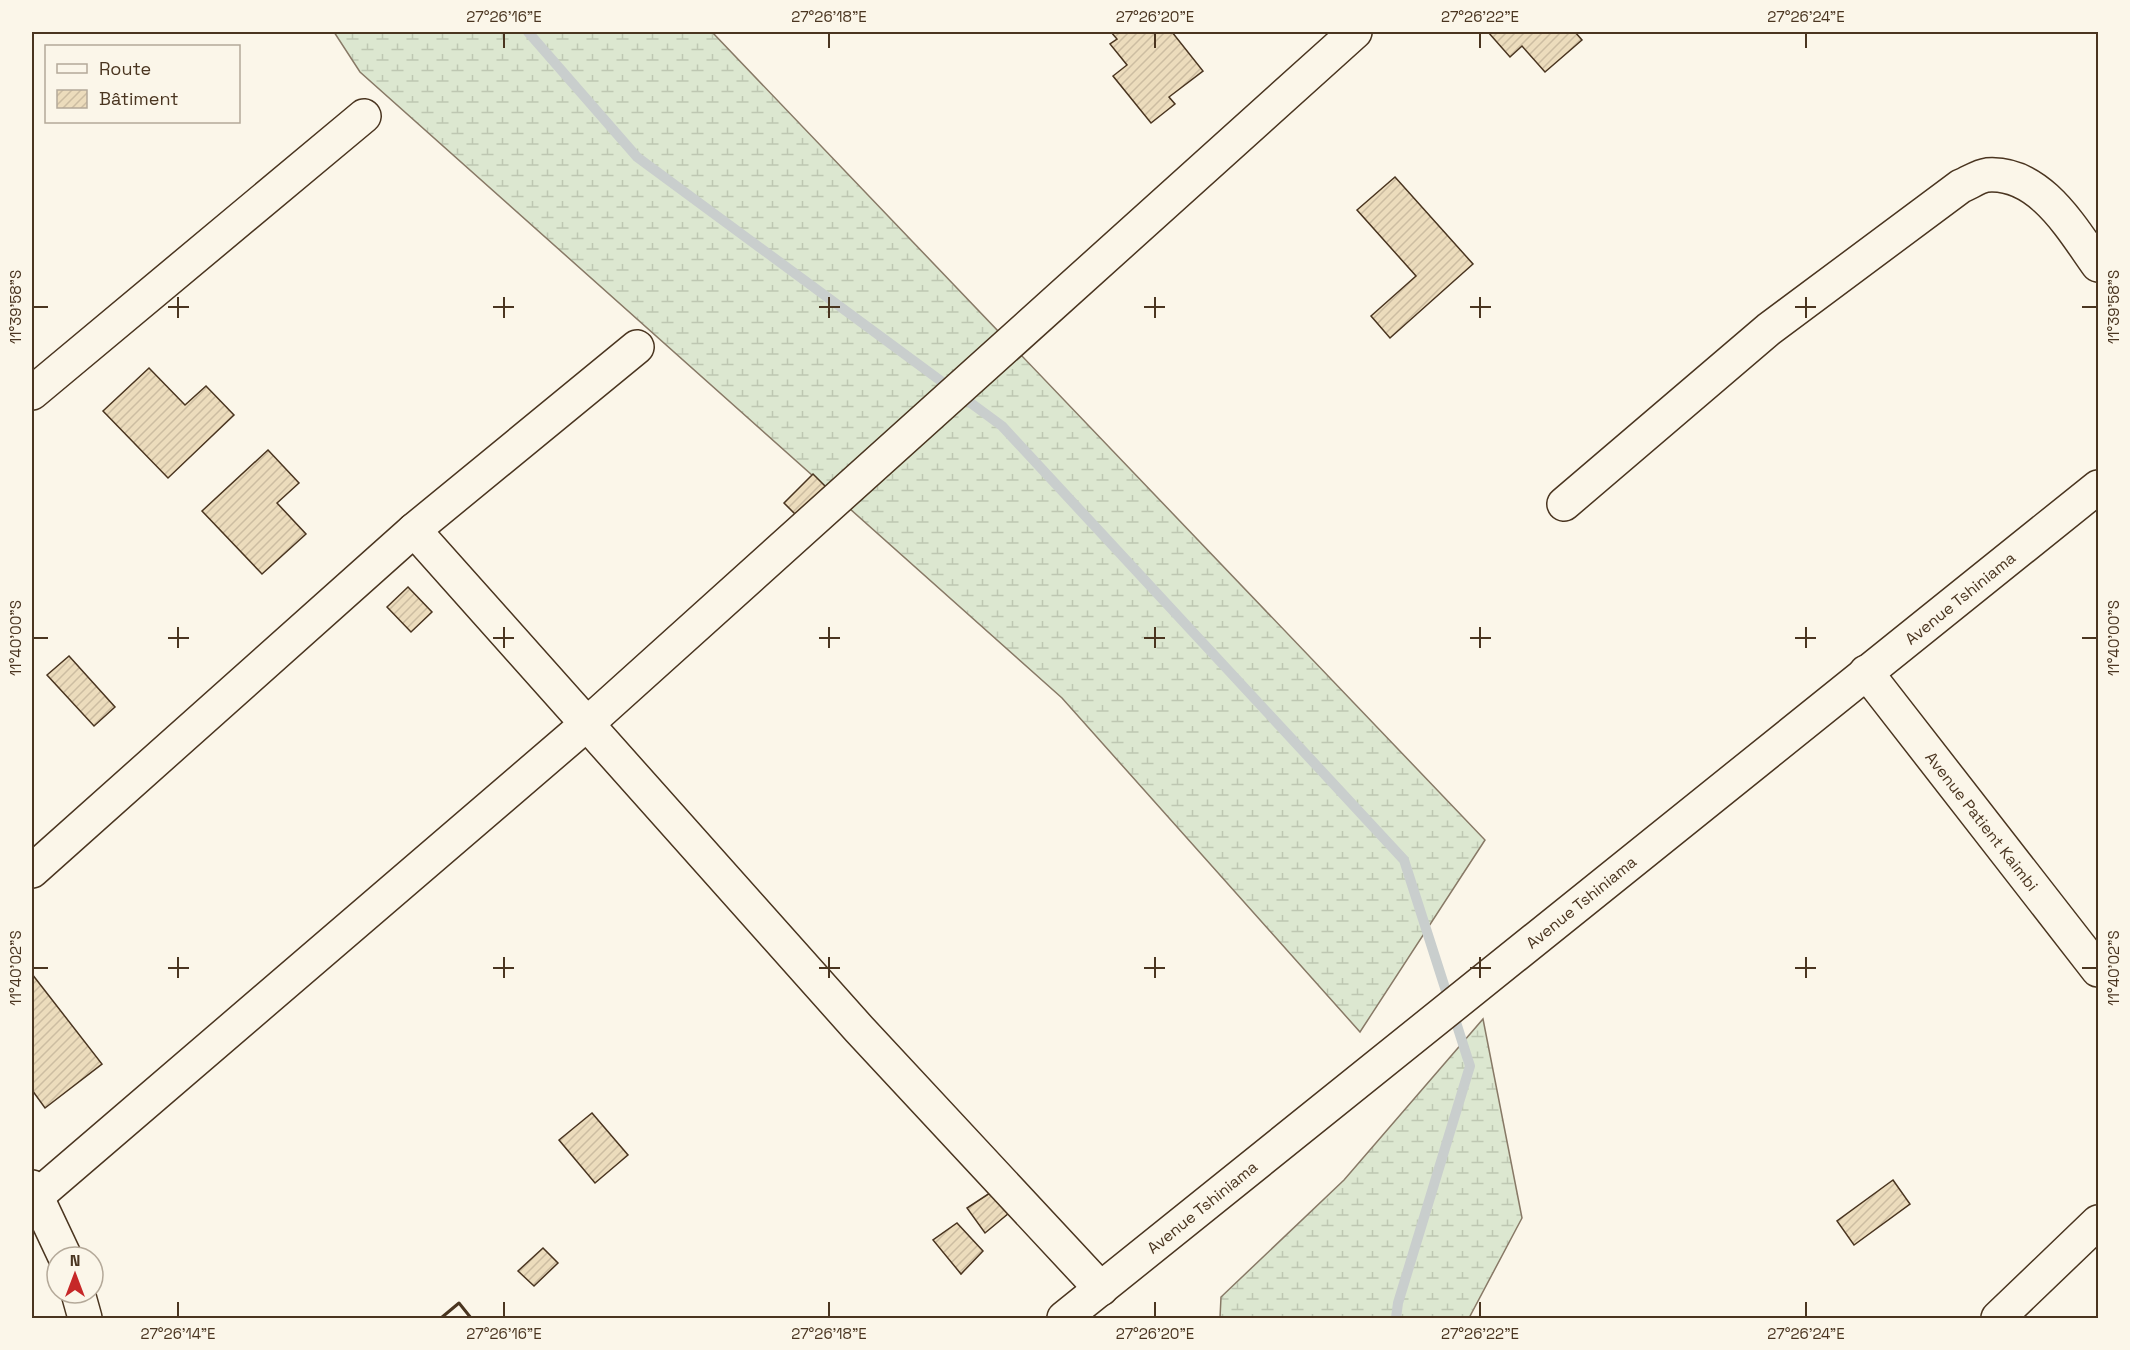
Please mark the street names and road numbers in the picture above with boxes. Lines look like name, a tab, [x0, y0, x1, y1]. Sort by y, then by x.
street label: Avenue Tshiniama	[1901, 547, 2020, 649]
street label: Avenue Patient Kaimbi	[1921, 747, 2043, 895]
street label: Avenue Tshiniama	[1522, 851, 1641, 953]
street label: Avenue Tshiniama	[1143, 1156, 1262, 1258]

